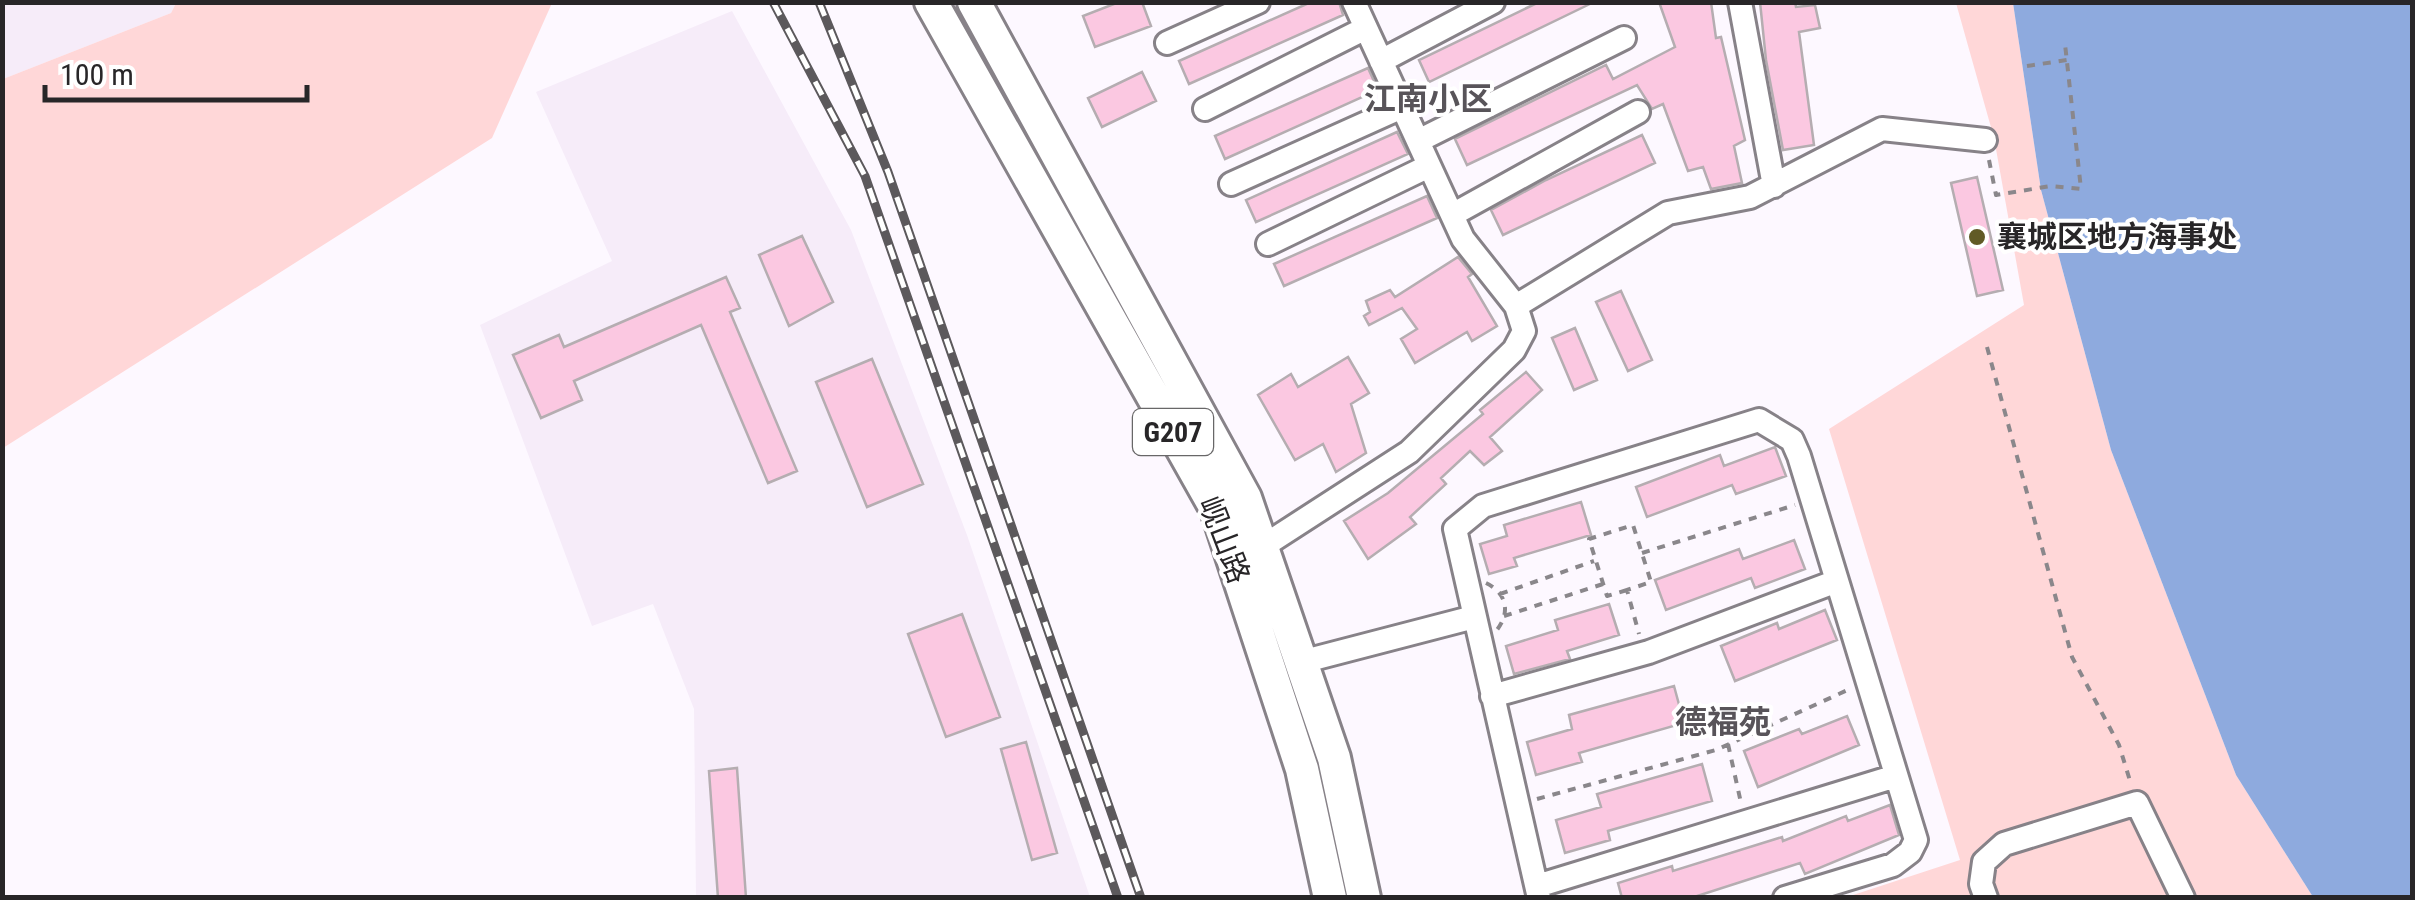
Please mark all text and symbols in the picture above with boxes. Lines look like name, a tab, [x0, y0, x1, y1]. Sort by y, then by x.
scale bar	[45, 40, 308, 102]
text: 100 m	[60, 57, 134, 92]
district label: 江南小区	[1364, 80, 1492, 118]
place label: 襄城区地方海事处	[1997, 219, 2237, 254]
marker: 襄城区地方海事处	[1966, 226, 1988, 248]
road number: G207	[1133, 409, 1213, 455]
street label: 岘山路	[1192, 492, 1257, 588]
district label: 德福苑	[1675, 703, 1771, 741]

